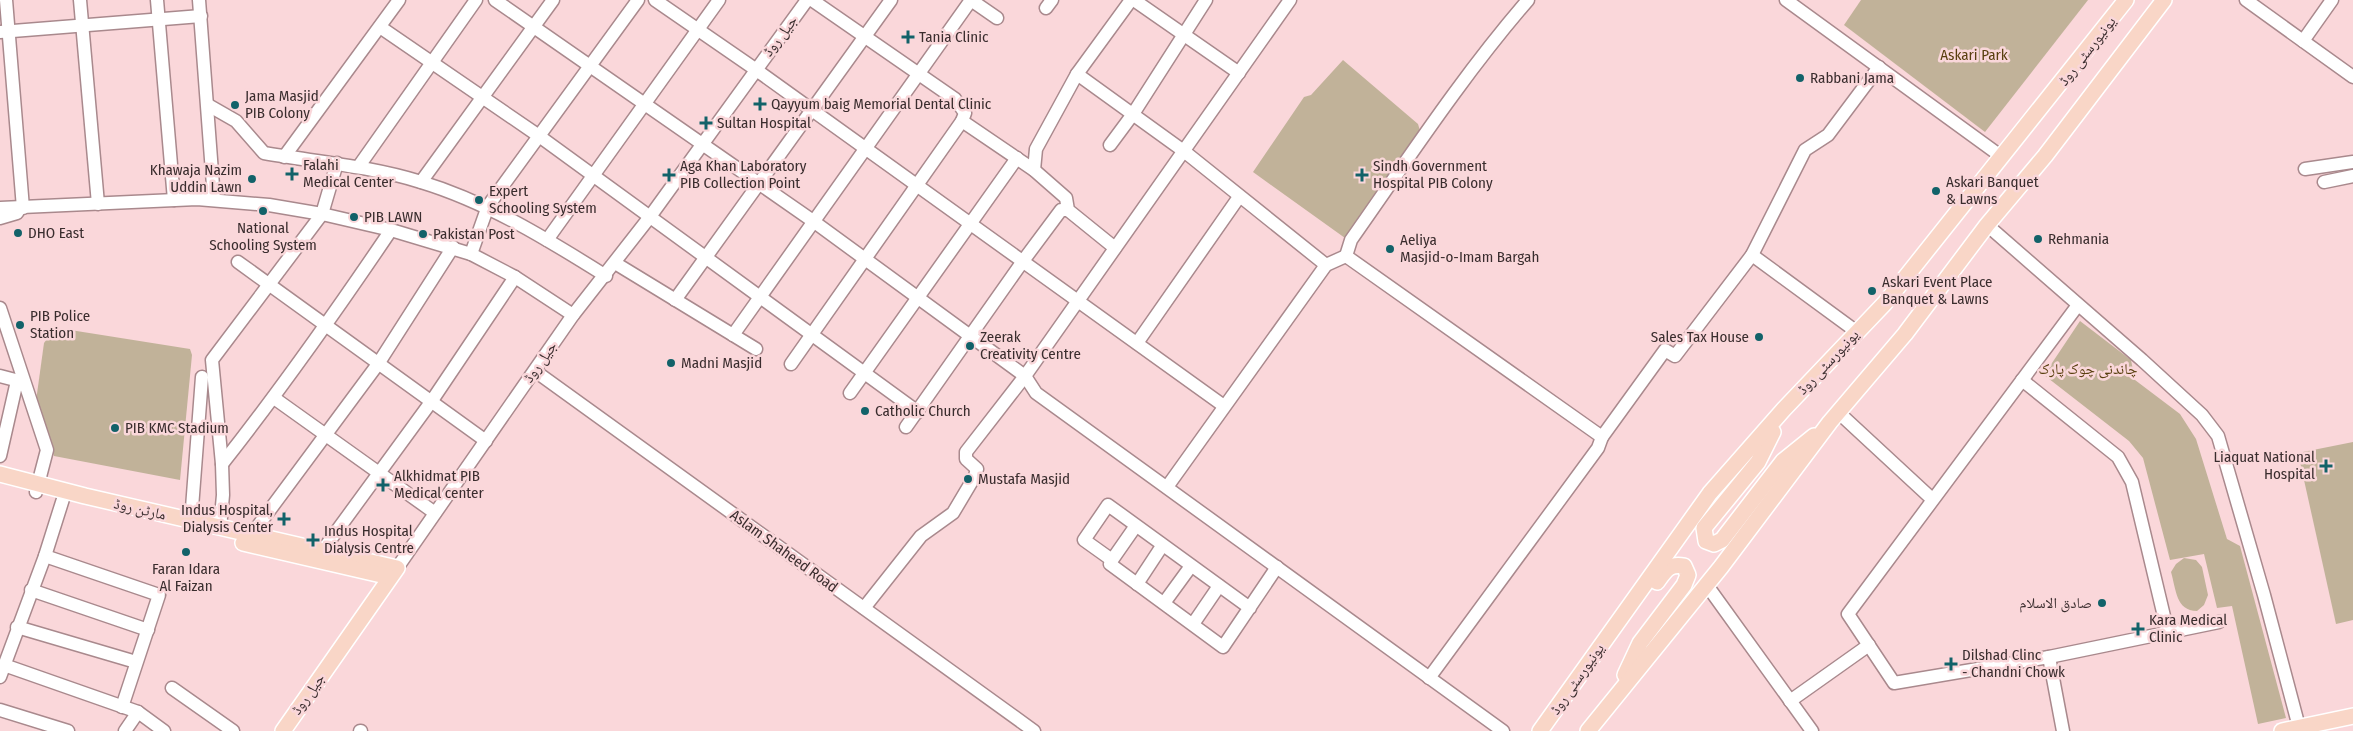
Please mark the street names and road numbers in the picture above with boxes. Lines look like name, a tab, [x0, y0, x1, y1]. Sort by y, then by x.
street label: جیل روڈ	[759, 12, 802, 61]
street label: یونیورسٹی روڈ	[2054, 13, 2121, 90]
street label: یونیورسٹی روڈ	[1793, 325, 1864, 399]
street label: جیل روڈ	[519, 337, 562, 387]
street label: مارٹن روڈ	[112, 494, 168, 525]
street label: Aslam Shaheed Road	[727, 506, 841, 596]
street label: یونیورسٹی روڈ	[1546, 640, 1609, 719]
street label: جیل روڈ	[287, 669, 330, 719]

